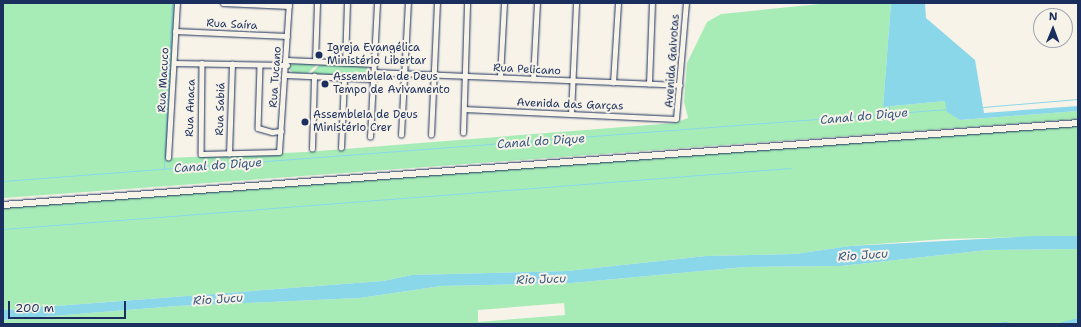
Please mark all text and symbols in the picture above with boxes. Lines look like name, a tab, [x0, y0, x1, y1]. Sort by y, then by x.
north arrow	[1033, 8, 1073, 48]
text: N	[1049, 9, 1058, 24]
street label: Avenida Gaivotas	[663, 14, 683, 108]
street label: Rua Saíra	[206, 17, 258, 33]
place label: Igreja Evangélica Ministério Libertar	[327, 42, 426, 68]
street label: Rua Tucano	[267, 46, 285, 108]
street label: Rua Macuco	[156, 47, 172, 113]
marker: Igreja Evangélica Ministério Libertar	[314, 50, 324, 60]
street label: Rua Pelicano	[493, 62, 561, 78]
place label: Assembleia de Deus Tempo de Avivamento	[333, 71, 450, 97]
street label: Rua Anaca	[183, 79, 199, 137]
marker: Assembleia de Deus Tempo de Avivamento	[320, 79, 330, 89]
street label: Rua Sabiá	[213, 82, 229, 136]
street label: Avenida das Garças	[516, 97, 624, 113]
water label: Canal do Dique	[819, 106, 909, 128]
place label: Assembleia de Deus Ministério Crer	[313, 109, 418, 135]
marker: Assembleia de Deus Ministério Crer	[300, 117, 310, 127]
water label: Canal do Dique	[497, 132, 585, 152]
water label: Canal do Dique	[174, 156, 262, 176]
water label: Rio Jucu	[838, 247, 888, 265]
water label: Rio Jucu	[516, 272, 566, 288]
water label: Rio Jucu	[193, 291, 243, 309]
scale bar	[10, 293, 128, 319]
text: 200 m	[15, 300, 54, 316]

